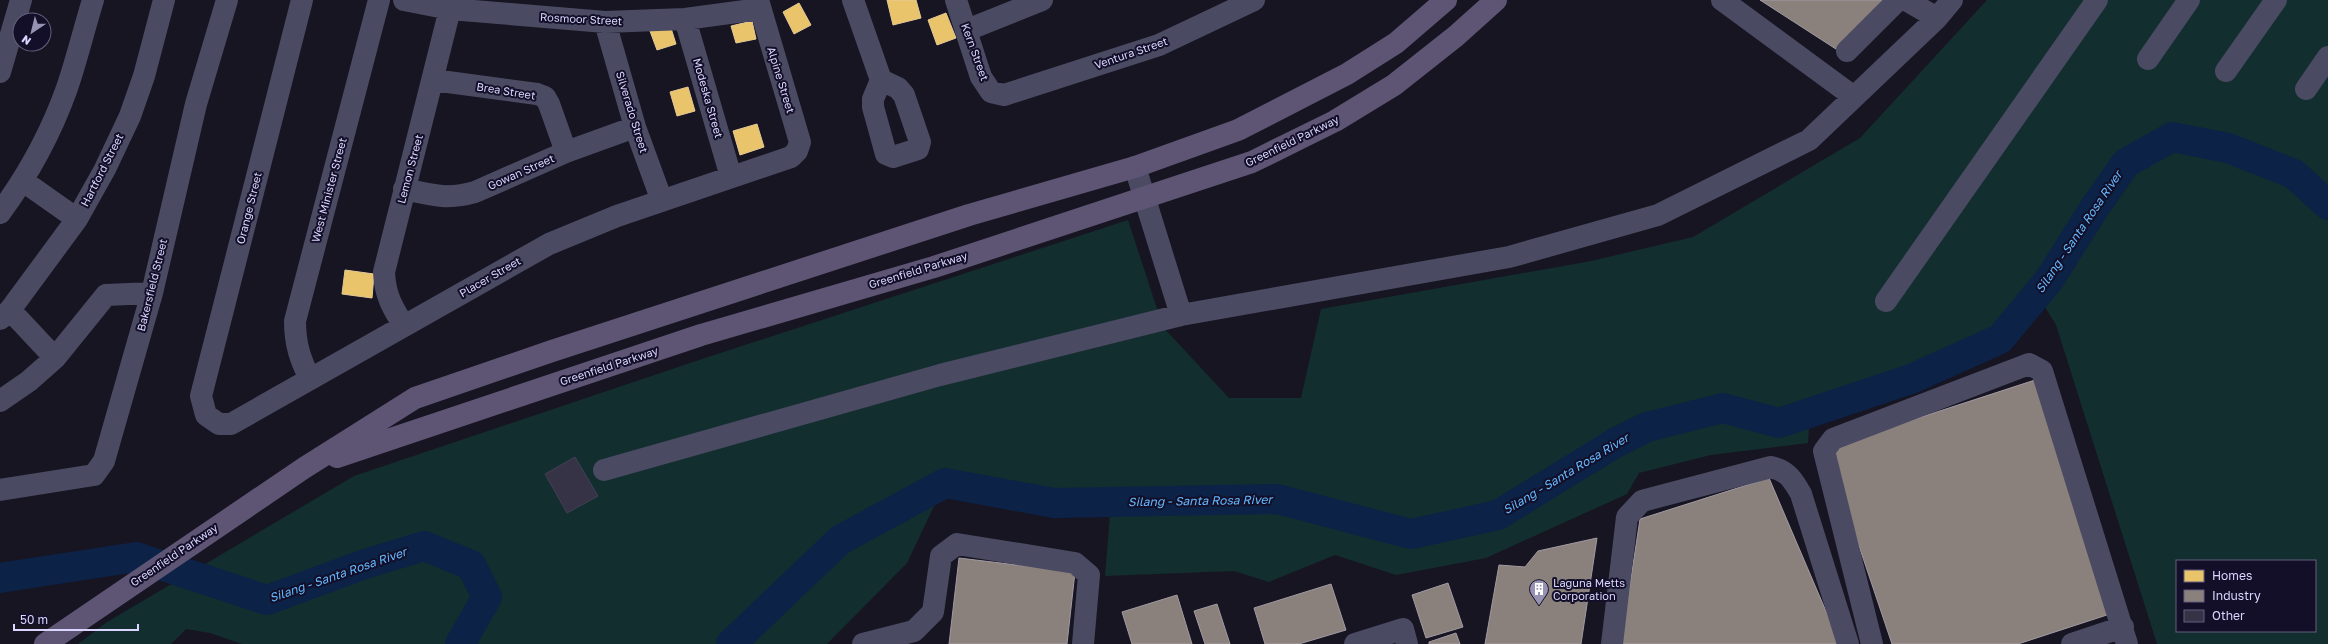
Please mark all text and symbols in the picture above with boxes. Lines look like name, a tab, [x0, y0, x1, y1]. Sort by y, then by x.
street label: Rosmoor Street	[540, 10, 622, 27]
north arrow	[12, 12, 52, 52]
street label: Kern Street	[959, 21, 992, 82]
text: N	[19, 33, 33, 48]
street label: Ventura Street	[1093, 34, 1169, 71]
street label: Alpine Street	[765, 45, 798, 115]
street label: Modeska Street	[691, 56, 726, 139]
street label: Silverado Street	[614, 69, 651, 154]
street label: Brea Street	[476, 79, 536, 102]
street label: Greenfield Parkway	[1243, 112, 1341, 169]
street label: Hartford Street	[78, 131, 126, 208]
street label: Lemon Street	[394, 133, 425, 205]
street label: West Minister Street	[308, 136, 349, 244]
street label: Gowan Street	[486, 151, 556, 192]
water label: Silang - Santa Rosa River	[2032, 166, 2126, 296]
street label: Orange Street	[233, 171, 264, 245]
street label: Bakersfield Street	[134, 237, 169, 333]
street label: Greenfield Parkway	[867, 248, 969, 291]
street label: Placer Street	[457, 254, 523, 299]
street label: Greenfield Parkway	[558, 344, 660, 388]
water label: Silang - Santa Rosa River	[1500, 429, 1633, 517]
water label: Silang - Santa Rosa River	[1128, 492, 1274, 509]
street label: Greenfield Parkway	[128, 521, 220, 589]
water label: Silang - Santa Rosa River	[267, 543, 411, 605]
legend	[2176, 560, 2316, 632]
text: Homes	[2212, 568, 2252, 583]
place label: Laguna Metts Corporation	[1553, 576, 1625, 602]
building icon: Laguna Metts Corporation	[1528, 578, 1550, 606]
text: Industry	[2212, 588, 2261, 603]
scale bar	[14, 606, 138, 632]
text: Other	[2212, 608, 2245, 623]
text: 50 m	[20, 612, 48, 627]

